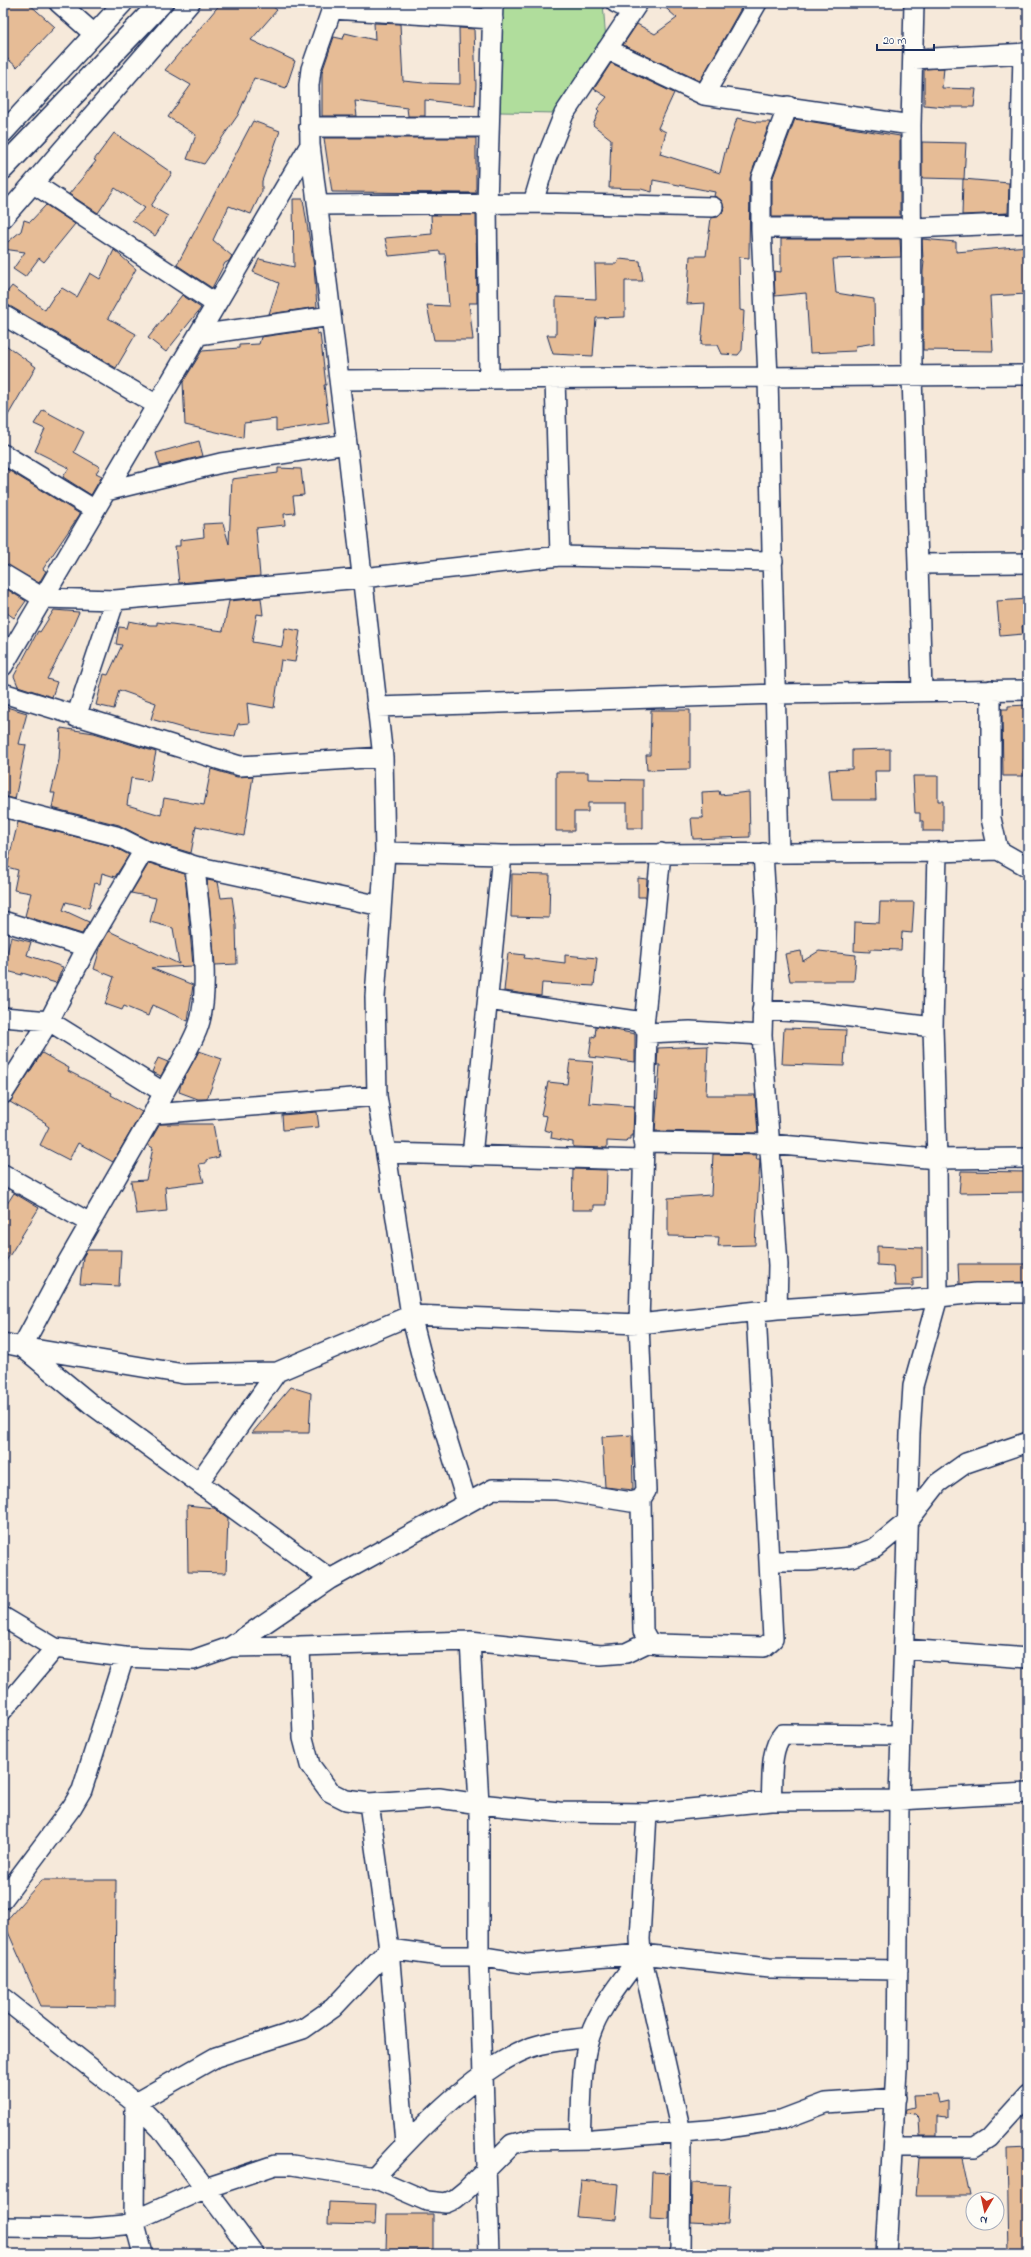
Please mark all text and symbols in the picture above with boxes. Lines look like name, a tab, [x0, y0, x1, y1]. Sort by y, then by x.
scale bar	[877, 26, 934, 52]
text: 20 m	[883, 32, 906, 50]
north arrow	[965, 2191, 1005, 2231]
text: N	[979, 2211, 989, 2228]

